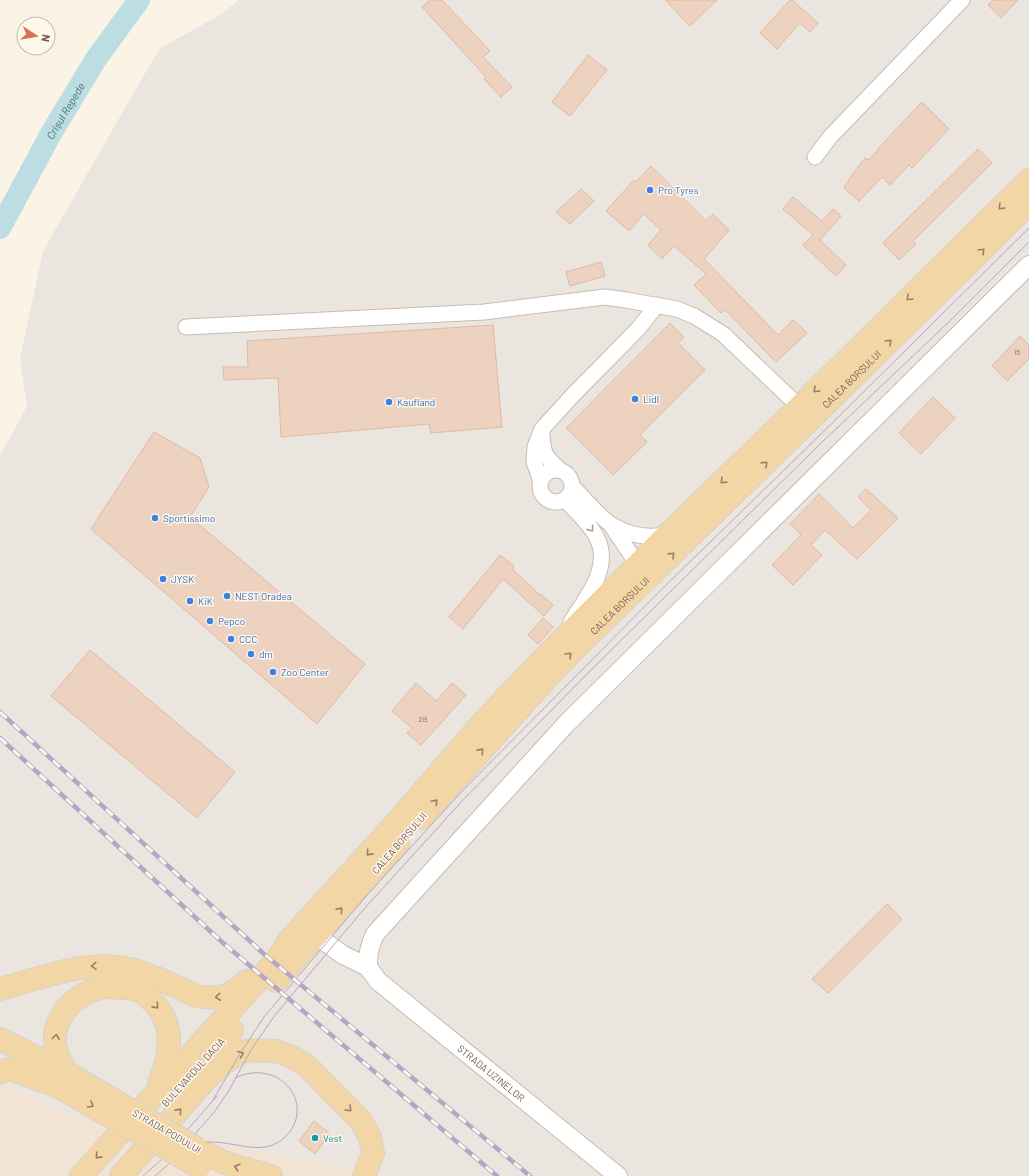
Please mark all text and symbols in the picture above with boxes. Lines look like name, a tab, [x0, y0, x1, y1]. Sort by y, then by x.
north arrow	[16, 16, 56, 56]
text: N	[39, 33, 53, 43]
water label: Crișul Repede	[43, 80, 87, 141]
place label: Pro Tyres	[658, 184, 699, 196]
marker: Pro Tyres	[645, 185, 655, 195]
one-way arrow	[998, 202, 1006, 210]
one-way arrow	[977, 248, 985, 256]
one-way arrow	[906, 294, 914, 301]
one-way arrow	[884, 339, 892, 347]
house number: 15	[1014, 347, 1020, 357]
street label: CALEA BORȘULUI	[819, 348, 883, 411]
one-way arrow	[813, 385, 821, 393]
place label: Lidl	[643, 393, 659, 405]
marker: Lidl	[630, 394, 640, 404]
place label: Kaufland	[397, 396, 435, 408]
marker: Kaufland	[384, 397, 394, 407]
one-way arrow	[760, 461, 768, 469]
one-way arrow	[720, 476, 728, 483]
place label: Sportissimo	[163, 512, 215, 524]
marker: Sportissimo	[150, 513, 160, 523]
one-way arrow	[586, 525, 594, 532]
one-way arrow	[667, 552, 675, 560]
place label: JYSK	[171, 573, 194, 585]
marker: JYSK	[158, 574, 168, 584]
street label: CALEA BORȘULUI	[588, 574, 652, 637]
place label: NEST Oradea	[235, 590, 292, 602]
marker: NEST Oradea	[222, 591, 232, 601]
place label: KiK	[198, 595, 213, 607]
marker: KiK	[185, 596, 195, 606]
place label: Pepco	[218, 615, 245, 627]
marker: Pepco	[205, 616, 215, 626]
place label: CCC	[239, 633, 257, 645]
marker: CCC	[226, 634, 236, 644]
place label: dm	[259, 648, 273, 660]
marker: dm	[246, 649, 256, 659]
one-way arrow	[564, 652, 572, 660]
place label: Zoo Center	[281, 666, 329, 678]
marker: Zoo Center	[268, 667, 278, 677]
house number: 2B	[418, 714, 428, 724]
one-way arrow	[476, 748, 483, 756]
one-way arrow	[430, 799, 437, 806]
street label: CALEA BORȘULUI	[369, 810, 429, 876]
one-way arrow	[367, 849, 374, 856]
one-way arrow	[335, 907, 343, 915]
one-way arrow	[90, 962, 97, 971]
one-way arrow	[215, 992, 221, 1001]
one-way arrow	[151, 1001, 159, 1009]
one-way arrow	[51, 1034, 60, 1040]
street label: BULEVARDUL DACIA	[159, 1035, 227, 1109]
street label: STRADA UZINELOR	[455, 1042, 527, 1104]
one-way arrow	[238, 1050, 245, 1058]
one-way arrow	[87, 1101, 94, 1108]
one-way arrow	[344, 1104, 352, 1112]
street label: STRADA PODULUI	[130, 1106, 204, 1156]
one-way arrow	[174, 1108, 181, 1115]
place label: Vest	[323, 1132, 342, 1144]
marker: Vest	[310, 1133, 320, 1143]
one-way arrow	[96, 1152, 103, 1159]
one-way arrow	[234, 1163, 241, 1172]

